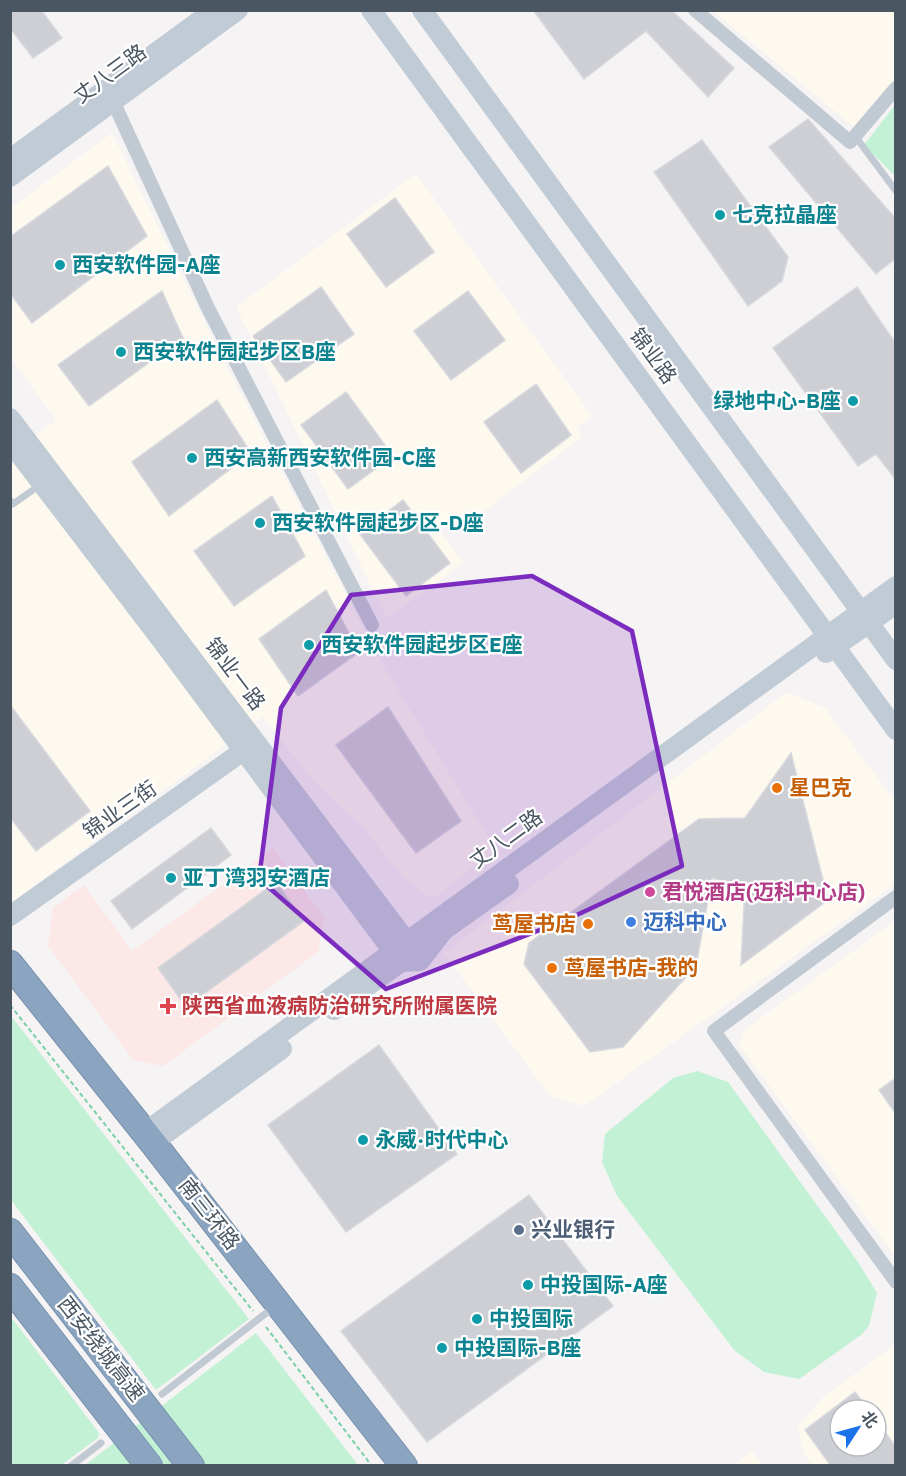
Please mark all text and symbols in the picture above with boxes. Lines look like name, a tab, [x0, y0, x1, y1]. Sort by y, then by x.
street label: 丈八三路	[67, 37, 152, 109]
place label: 七克拉晶座	[732, 200, 837, 228]
marker: 七克拉晶座	[713, 208, 727, 222]
place label: 西安软件园-A座	[72, 250, 221, 278]
marker: 西安软件园-A座	[53, 258, 67, 272]
street label: 锦业路	[624, 322, 684, 389]
place label: 西安软件园起步区B座	[133, 337, 336, 365]
marker: 西安软件园起步区B座	[114, 345, 128, 359]
place label: 绿地中心-B座	[714, 386, 841, 414]
marker: 绿地中心-B座	[846, 394, 860, 408]
place label: 西安高新西安软件园-C座	[204, 443, 436, 471]
marker: 西安高新西安软件园-C座	[185, 451, 199, 465]
place label: 西安软件园起步区-D座	[272, 508, 484, 536]
marker: 西安软件园起步区-D座	[253, 516, 267, 530]
place label: 西安软件园起步区E座	[321, 630, 523, 658]
street label: 锦业一路	[199, 631, 272, 715]
marker: 西安软件园起步区E座	[302, 638, 316, 652]
place label: 星巴克	[789, 773, 852, 801]
street label: 锦业三街	[77, 774, 162, 845]
marker: 星巴克	[770, 781, 784, 795]
street label: 丈八二路	[463, 802, 548, 874]
place label: 亚丁湾羽安酒店	[183, 863, 330, 891]
marker: 亚丁湾羽安酒店	[164, 871, 178, 885]
place label: 君悦酒店(迈科中心店)	[662, 877, 865, 905]
marker: 君悦酒店(迈科中心店)	[643, 885, 657, 899]
place label: 迈科中心	[643, 907, 727, 935]
place label: 茑屋书店	[492, 909, 576, 937]
marker: 迈科中心	[624, 915, 638, 929]
marker: 茑屋书店	[581, 917, 595, 931]
place label: 茑屋书店-我的	[564, 953, 698, 981]
marker: 茑屋书店-我的	[545, 961, 559, 975]
place label: 陕西省血液病防治研究所附属医院	[182, 991, 497, 1019]
marker: 陕西省血液病防治研究所附属医院	[159, 997, 177, 1015]
place label: 永威·时代中心	[375, 1125, 509, 1153]
marker: 永威·时代中心	[356, 1133, 370, 1147]
street label: 南三环路	[173, 1172, 247, 1255]
place label: 兴业银行	[531, 1215, 615, 1243]
marker: 兴业银行	[512, 1223, 526, 1237]
place label: 中投国际-A座	[540, 1270, 668, 1298]
marker: 中投国际-A座	[521, 1278, 535, 1292]
street label: 西安绕城高速	[52, 1290, 152, 1407]
place label: 中投国际	[489, 1304, 573, 1332]
marker: 中投国际	[470, 1312, 484, 1326]
place label: 中投国际-B座	[454, 1333, 581, 1361]
marker: 中投国际-B座	[435, 1341, 449, 1355]
north arrow	[828, 1398, 888, 1458]
text: 北	[857, 1407, 883, 1432]

